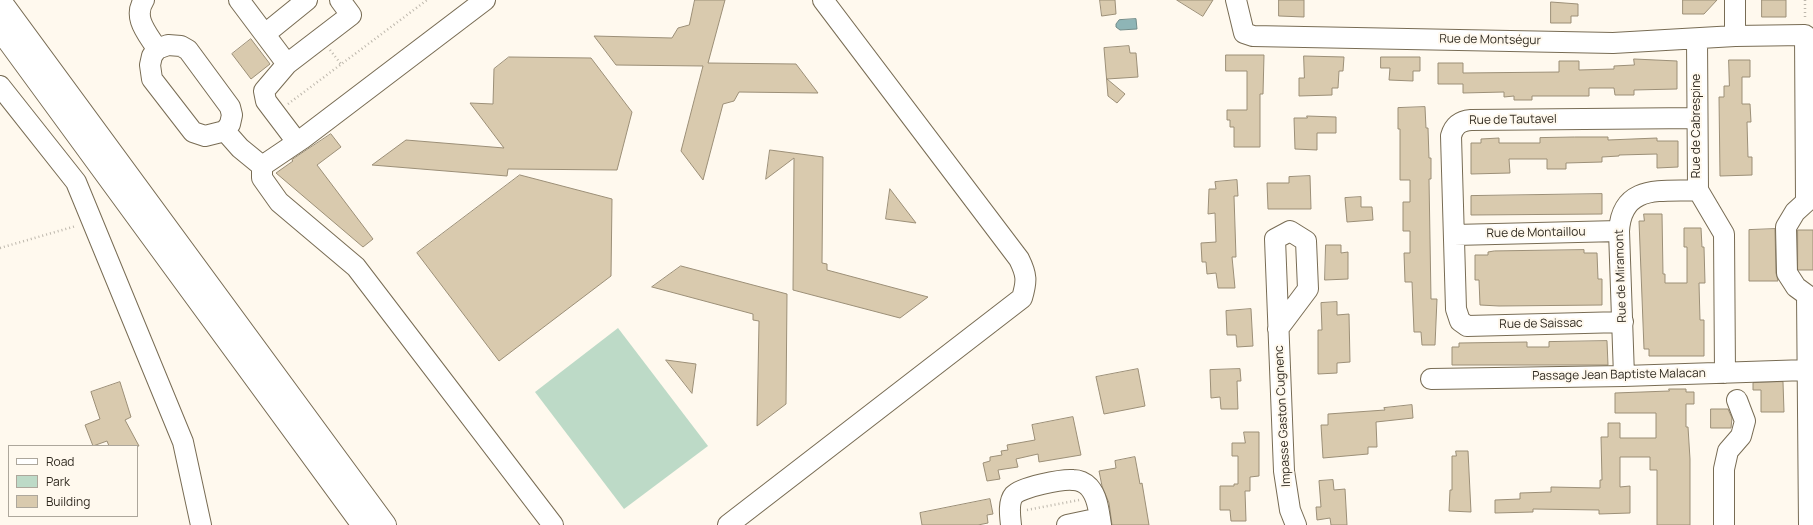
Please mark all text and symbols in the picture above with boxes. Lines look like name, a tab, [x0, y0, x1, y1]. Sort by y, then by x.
street label: Rue de Montségur	[1439, 32, 1541, 48]
street label: Rue de Cabrespine	[1690, 74, 1704, 178]
street label: Rue de Tautavel	[1469, 112, 1557, 128]
street label: Rue de Montaillou	[1486, 225, 1586, 241]
street label: Rue de Miramont	[1612, 229, 1630, 323]
street label: Rue de Saissac	[1499, 316, 1583, 332]
street label: Impasse Gaston Cugnenc	[1272, 345, 1294, 487]
street label: Passage Jean Baptiste Malacan	[1532, 366, 1706, 384]
legend	[8, 445, 138, 517]
text: Road	[46, 453, 74, 470]
text: Park	[46, 473, 70, 490]
text: Building	[46, 493, 90, 510]

